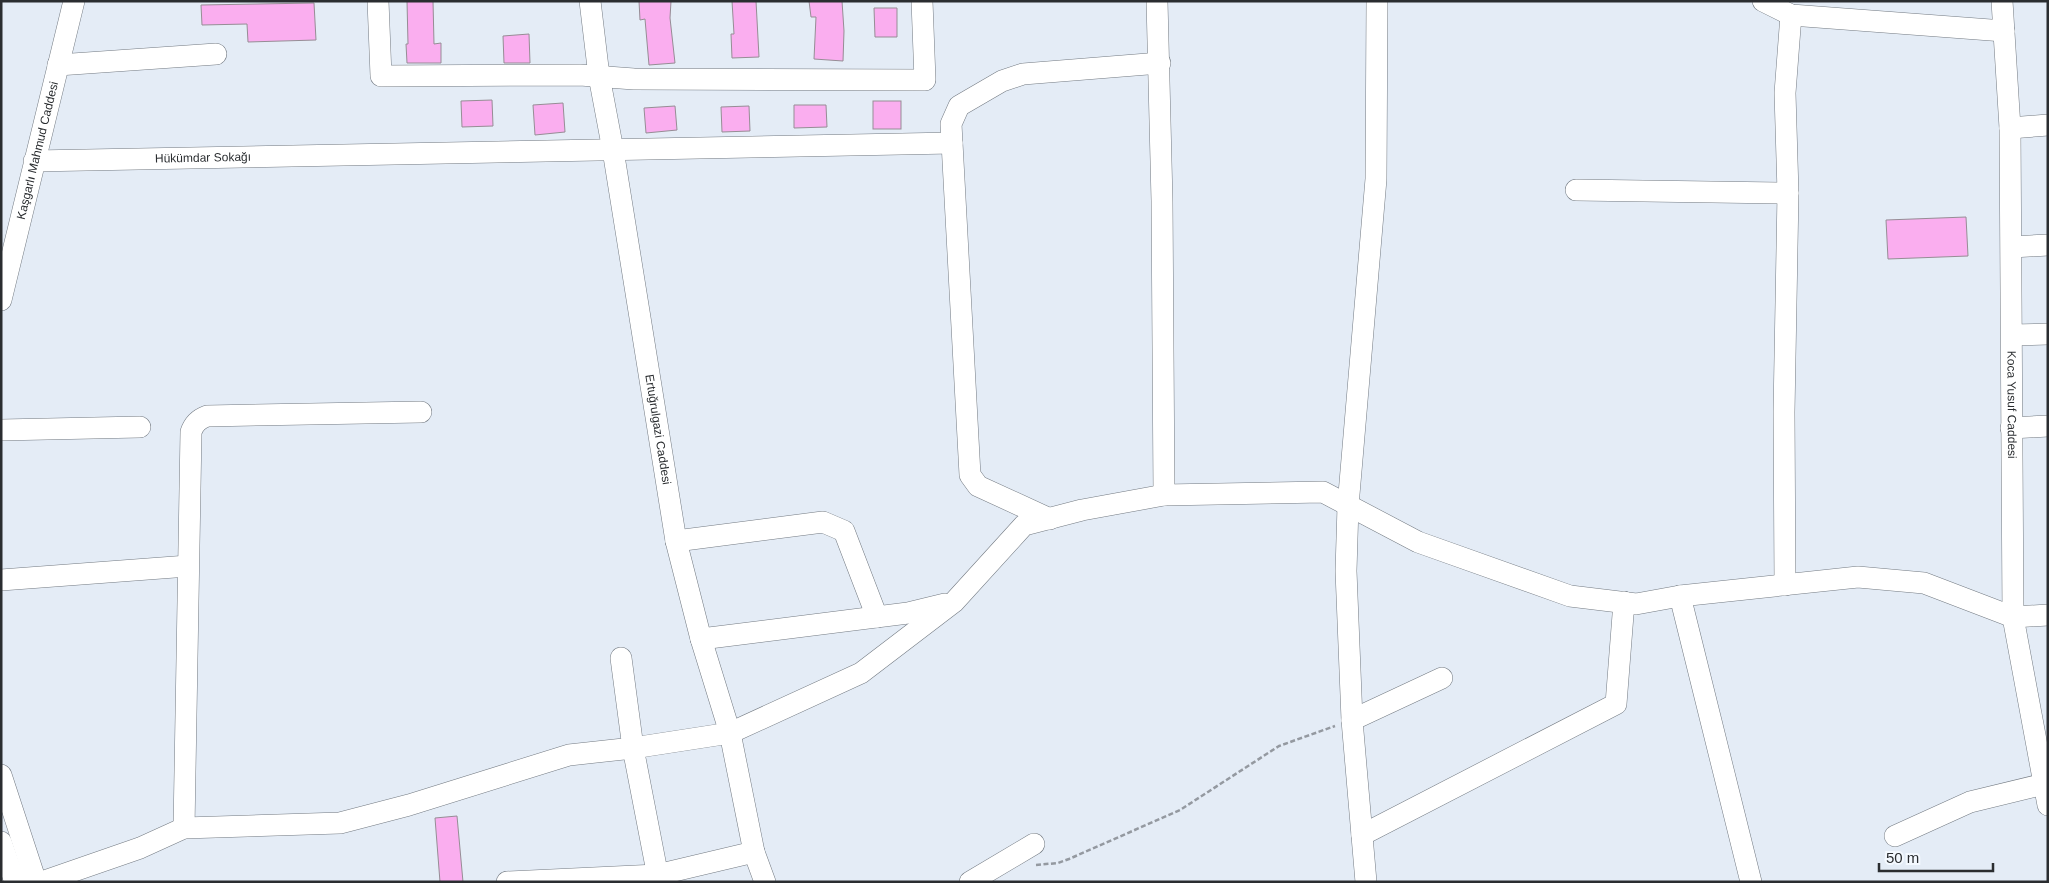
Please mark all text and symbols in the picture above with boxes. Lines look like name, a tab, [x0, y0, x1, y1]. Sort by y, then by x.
street label: Kaşgarlı Mahmud Caddesi	[14, 80, 61, 221]
street label: Hükümdar Sokağı	[155, 150, 251, 166]
street label: Koca Yusuf Caddesi	[2004, 351, 2019, 459]
street label: Ertuğrulgazi Caddesi	[642, 373, 674, 486]
scale bar	[1879, 840, 1993, 872]
text: 50 m	[1886, 849, 1919, 866]

